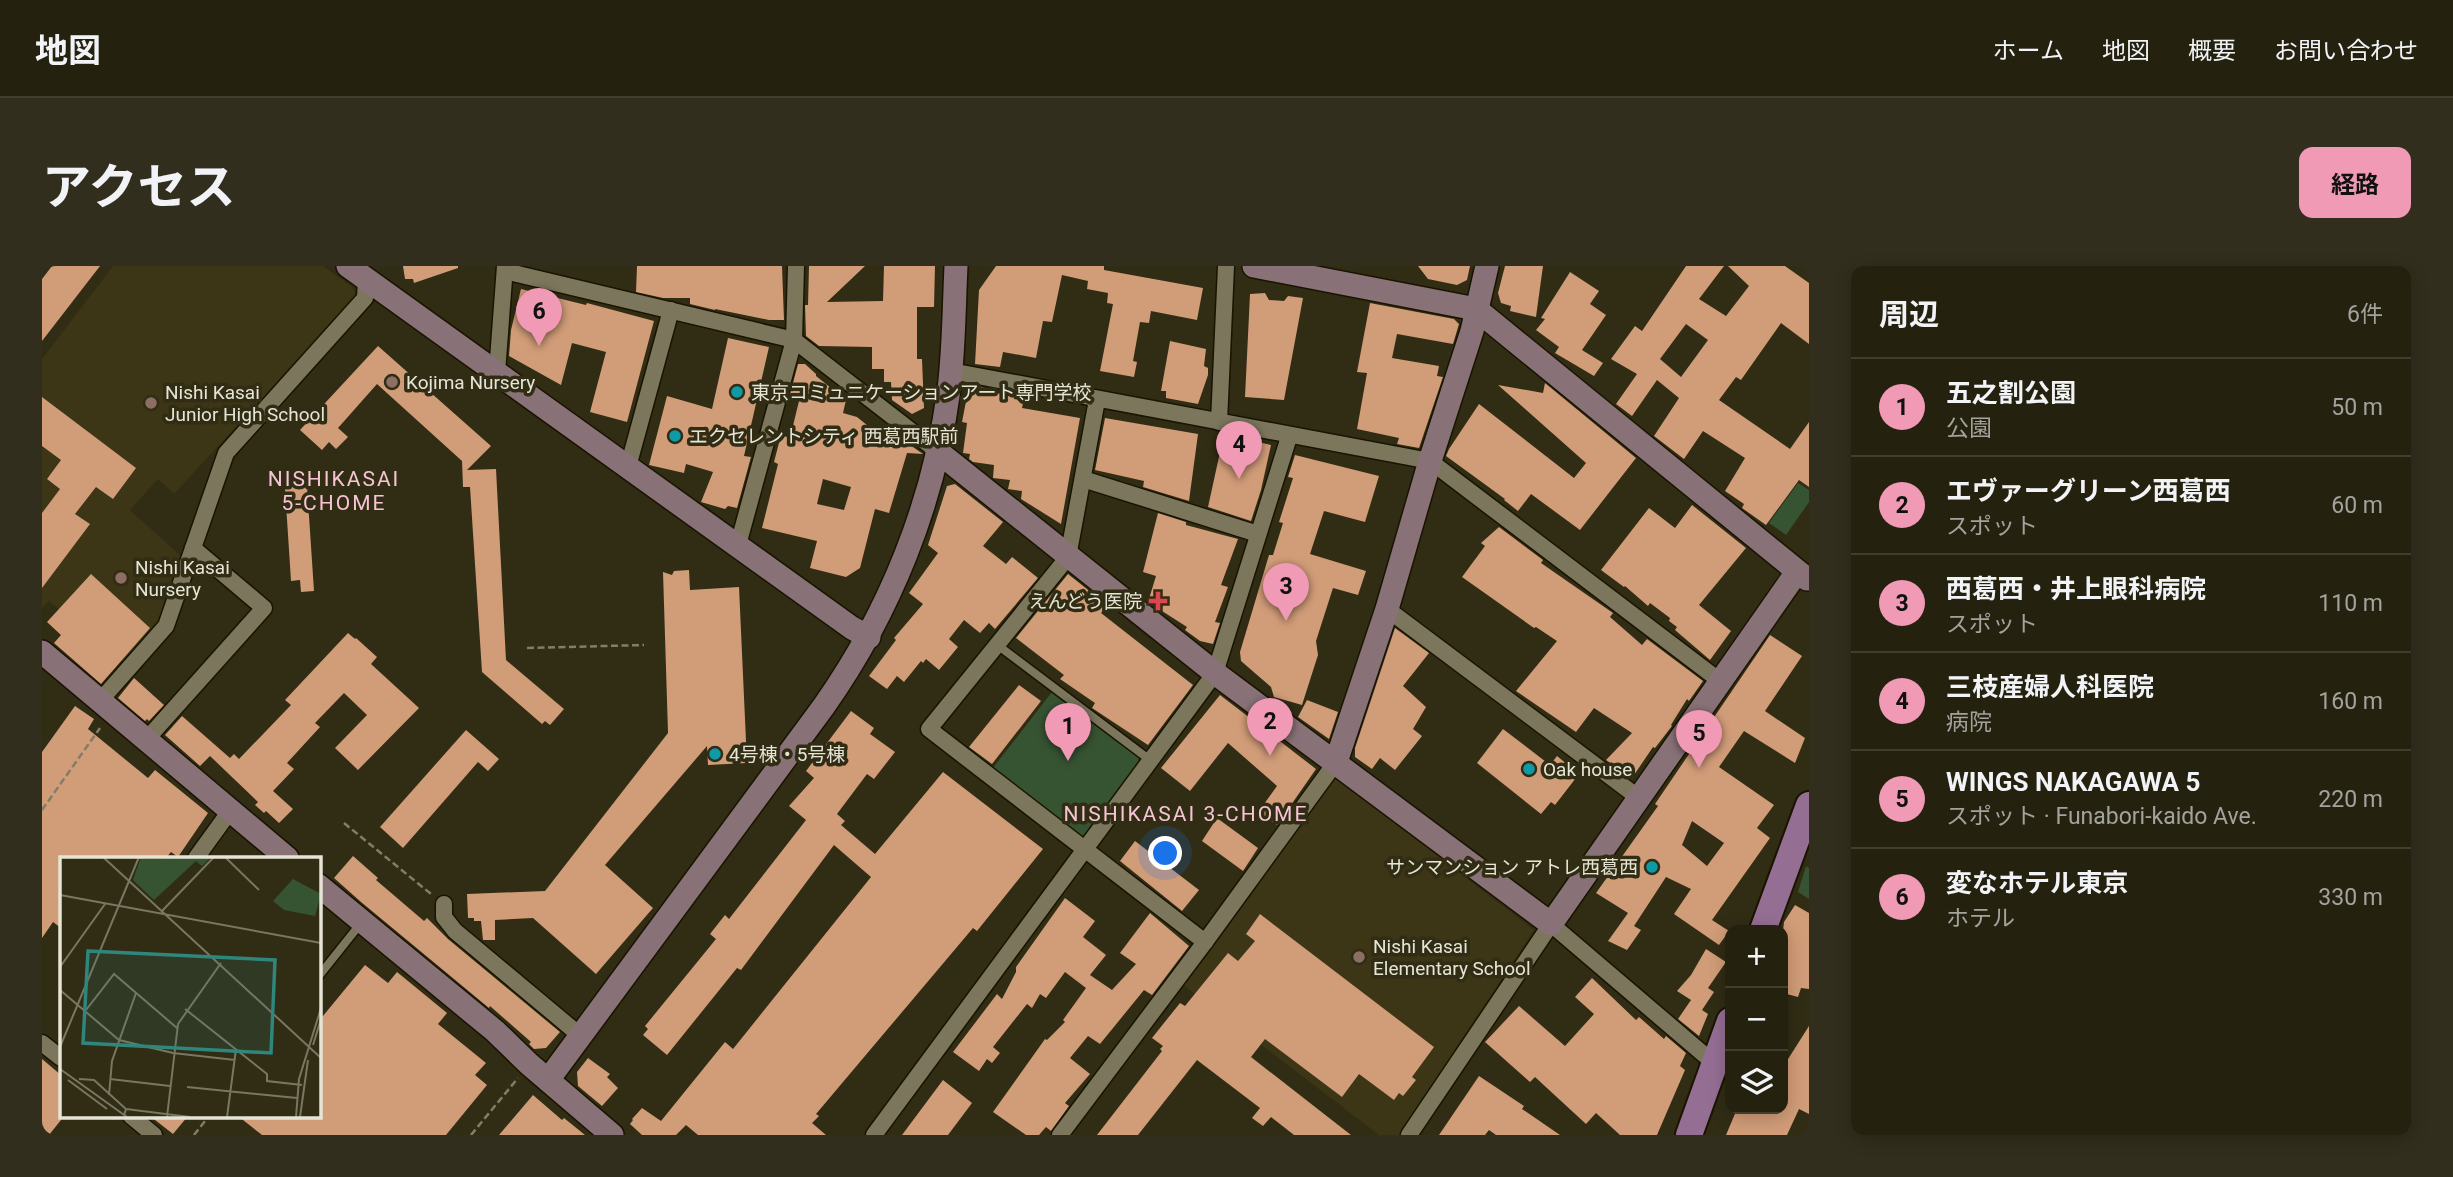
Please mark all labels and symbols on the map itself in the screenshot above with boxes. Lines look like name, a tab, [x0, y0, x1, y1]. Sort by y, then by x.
pin: 6	[516, 288, 562, 346]
place label: Kojima Nursery	[406, 371, 535, 394]
marker: Kojima Nursery	[384, 374, 400, 390]
place label: Nishi Kasai Junior High School	[165, 381, 325, 426]
place label: 東京コミュニケーションアート専門学校	[751, 381, 1091, 404]
marker: 東京コミュニケーションアート専門学校	[729, 384, 745, 400]
marker: Nishi Kasai Junior High School	[143, 395, 159, 411]
pin: 4	[1216, 421, 1262, 479]
place label: エクセレントシティ 西葛西駅前	[689, 425, 959, 448]
marker: エクセレントシティ 西葛西駅前	[667, 428, 683, 444]
district label: NISHIKASAI 5-CHOME	[268, 467, 400, 515]
place label: Nishi Kasai Nursery	[135, 556, 230, 601]
pin: 3	[1263, 563, 1309, 621]
marker: Nishi Kasai Nursery	[113, 570, 129, 586]
place label: えんどう医院	[1029, 590, 1142, 613]
marker: えんどう医院	[1148, 591, 1168, 611]
pin: 2	[1247, 698, 1293, 756]
pin: 1	[1045, 703, 1091, 761]
pin: 5	[1676, 710, 1722, 768]
place label: 4号棟・5号棟	[729, 743, 845, 766]
marker: 4号棟・5号棟	[707, 746, 723, 762]
place label: Oak house	[1543, 758, 1632, 781]
marker: Oak house	[1521, 761, 1537, 777]
district label: NISHIKASAI 3-CHOME	[1064, 802, 1308, 826]
your location	[1148, 836, 1182, 870]
place label: サンマンション アトレ西葛西	[1386, 856, 1638, 879]
inset map	[60, 857, 320, 1118]
marker: サンマンション アトレ西葛西	[1644, 859, 1660, 875]
place label: Nishi Kasai Elementary School	[1373, 935, 1531, 980]
marker: Nishi Kasai Elementary School	[1351, 949, 1367, 965]

